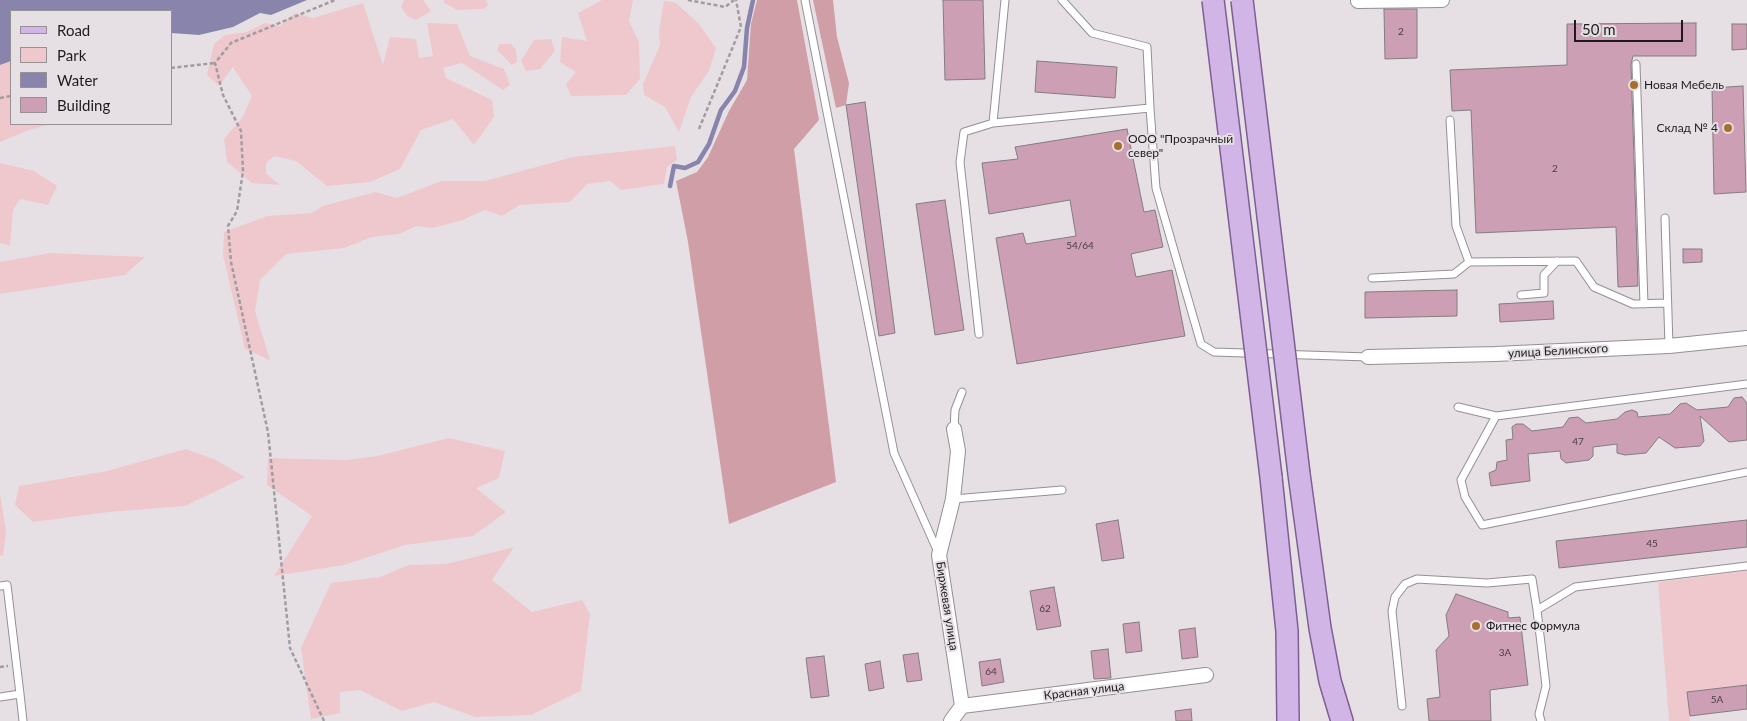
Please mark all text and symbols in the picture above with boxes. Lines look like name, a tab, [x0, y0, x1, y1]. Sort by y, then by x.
legend	[10, 10, 172, 125]
scale bar	[1577, 10, 1686, 42]
text: 50 m	[1582, 20, 1616, 38]
text: Road	[57, 21, 90, 39]
house number: 2	[1398, 26, 1404, 38]
text: Park	[57, 46, 86, 64]
text: Water	[57, 71, 98, 89]
place label: Новая Мебель	[1644, 78, 1724, 92]
marker: Новая Мебель	[1628, 79, 1640, 91]
text: Building	[57, 96, 110, 114]
place label: Склад № 4	[1656, 121, 1718, 135]
marker: Склад № 4	[1722, 122, 1734, 134]
place label: ООО "Прозрачный север"	[1128, 132, 1233, 160]
marker: ООО "Прозрачный север"	[1112, 140, 1124, 152]
house number: 2	[1552, 163, 1558, 175]
house number: 54/64	[1066, 240, 1094, 252]
street label: улица Белинского	[1508, 341, 1608, 361]
house number: 47	[1572, 436, 1584, 448]
house number: 45	[1646, 538, 1658, 550]
street label: Биржевая улица	[933, 560, 961, 652]
house number: 62	[1039, 603, 1051, 615]
place label: Фитнес Формула	[1486, 619, 1580, 633]
marker: Фитнес Формула	[1470, 620, 1482, 632]
house number: 3А	[1499, 647, 1511, 659]
house number: 64	[985, 666, 997, 678]
street label: Красная улица	[1043, 679, 1125, 703]
house number: 5А	[1711, 694, 1723, 706]

